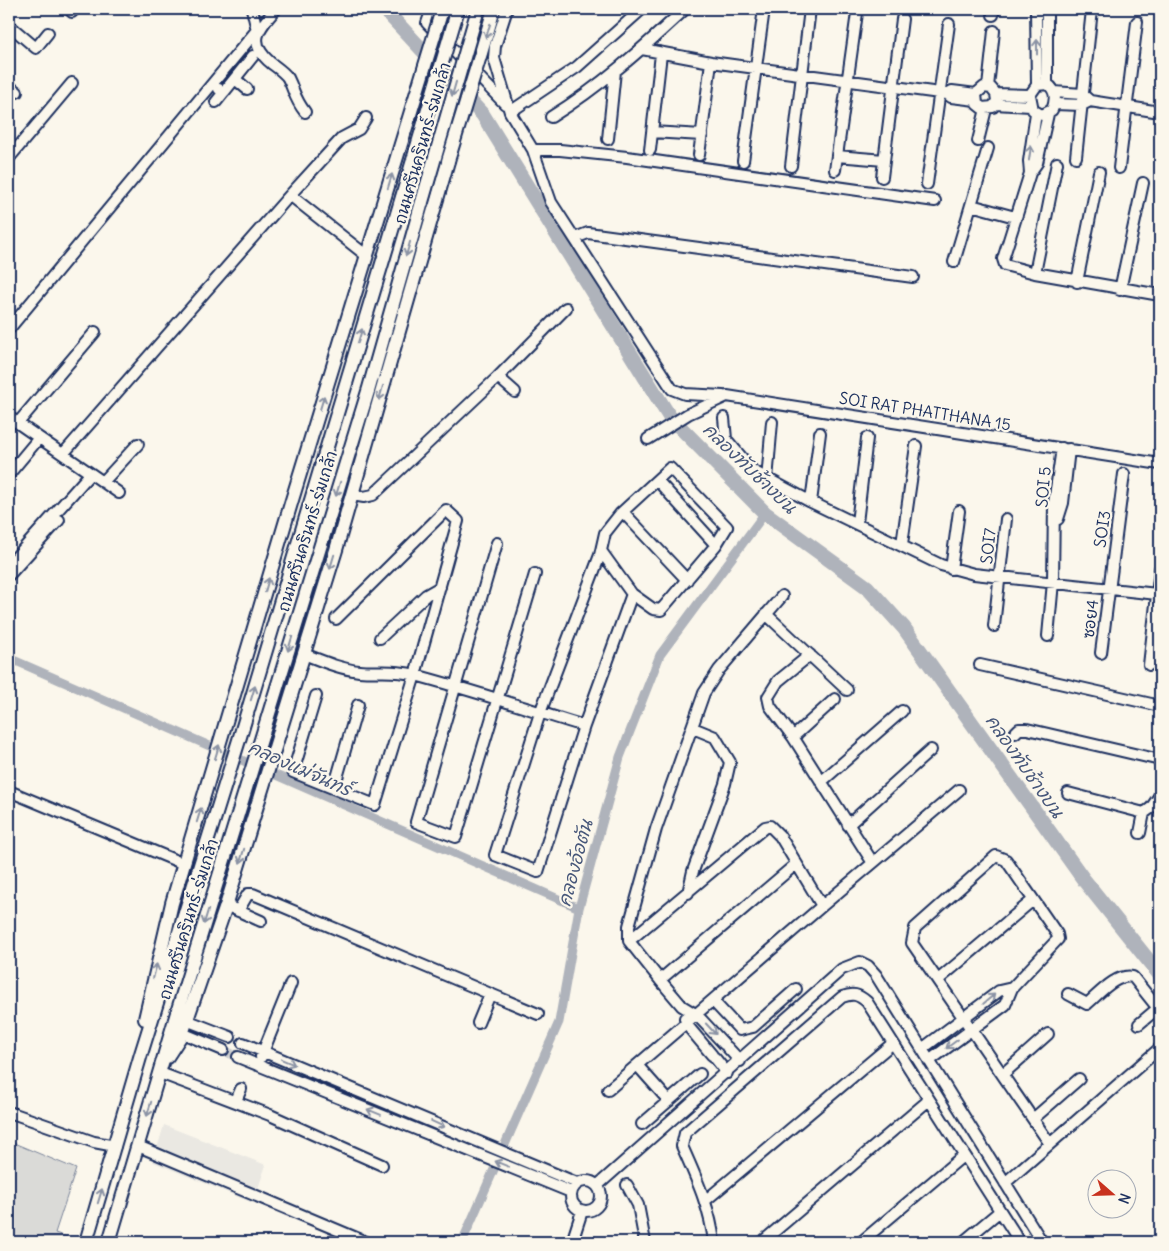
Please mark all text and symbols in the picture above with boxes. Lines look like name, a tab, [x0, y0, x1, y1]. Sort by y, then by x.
one-way arrow	[482, 23, 492, 39]
one-way arrow	[1032, 39, 1042, 56]
street label: ถนนศรีนครินทร์-ร่มเกล้า	[388, 60, 455, 226]
one-way arrow	[448, 81, 458, 97]
one-way arrow	[1026, 145, 1036, 161]
one-way arrow	[386, 173, 396, 189]
one-way arrow	[403, 241, 413, 257]
one-way arrow	[356, 329, 366, 345]
one-way arrow	[376, 384, 386, 400]
street label: SOI RAT PHATTHANA 15	[838, 388, 1012, 434]
one-way arrow	[317, 396, 327, 412]
water label: คลองทับช้างบน	[699, 418, 802, 519]
street label: ถนนศรีนครินทร์-ร่มเกล้า	[272, 448, 341, 614]
street label: SOI 5	[1031, 466, 1055, 508]
one-way arrow	[332, 480, 342, 496]
street label: SOI3	[1090, 509, 1114, 549]
street label: SOI7	[976, 527, 1000, 565]
one-way arrow	[326, 554, 336, 570]
one-way arrow	[262, 577, 272, 593]
street label: ซอย4	[1078, 598, 1102, 640]
one-way arrow	[284, 636, 294, 652]
one-way arrow	[249, 686, 259, 702]
water label: คลองทับช้างบน	[981, 710, 1070, 823]
water label: คลองแม่จันทร์	[245, 735, 359, 803]
one-way arrow	[213, 745, 223, 761]
one-way arrow	[194, 807, 204, 823]
water label: คลองอ้อตัน	[552, 816, 598, 909]
street label: ถนนศรีนครินทร์-ร่มเกล้า	[153, 836, 222, 1002]
one-way arrow	[236, 848, 246, 864]
one-way arrow	[201, 908, 210, 924]
one-way arrow	[151, 964, 160, 980]
one-way arrow	[982, 994, 995, 1005]
one-way arrow	[705, 1023, 717, 1036]
one-way arrow	[945, 1039, 959, 1049]
one-way arrow	[280, 1057, 295, 1067]
one-way arrow	[143, 1100, 153, 1116]
one-way arrow	[367, 1106, 382, 1116]
one-way arrow	[430, 1120, 445, 1130]
one-way arrow	[495, 1158, 510, 1168]
north arrow	[1086, 1168, 1136, 1218]
one-way arrow	[95, 1188, 105, 1204]
text: N	[1114, 1191, 1134, 1206]

